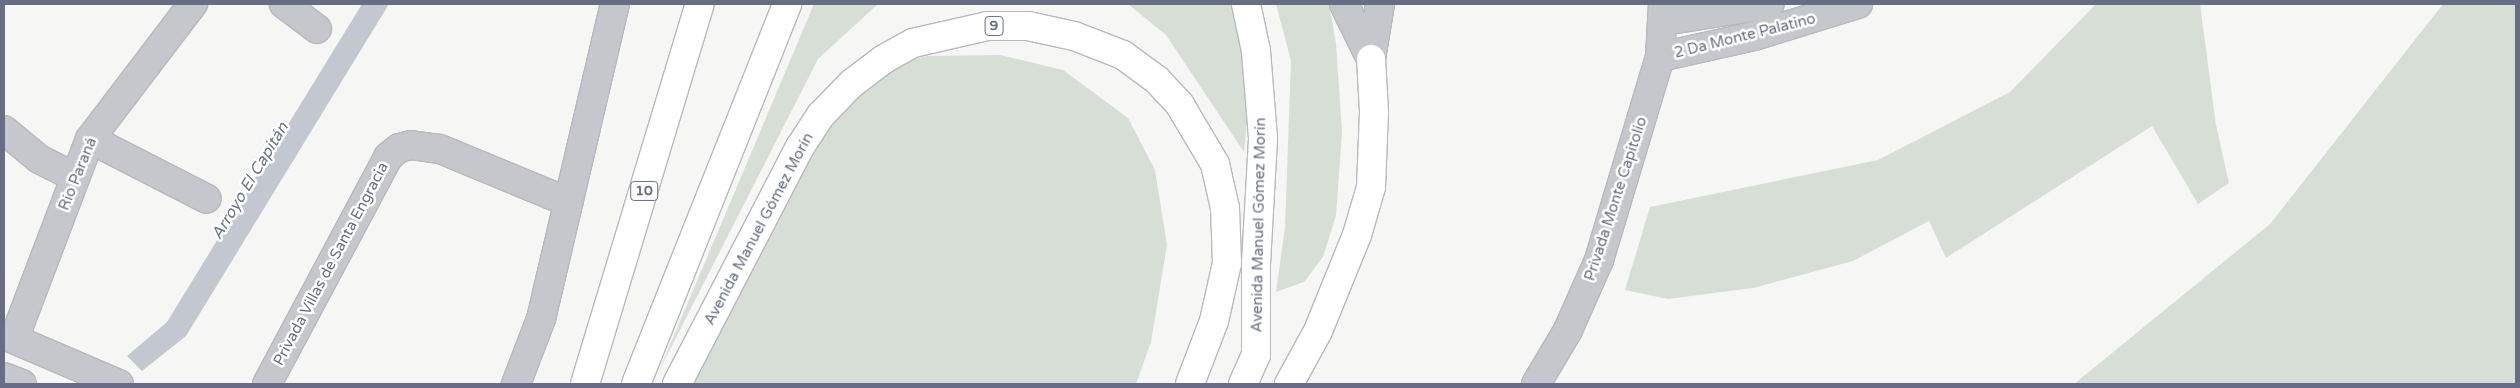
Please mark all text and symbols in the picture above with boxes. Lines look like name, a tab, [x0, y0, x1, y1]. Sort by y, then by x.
street label: 2 Da Monte Palatino	[1672, 10, 1818, 62]
road number: 9	[984, 15, 1004, 38]
street label: Privada Monte Capitolio	[1581, 115, 1651, 283]
street label: Avenida Manuel Gómez Morín	[1248, 117, 1270, 333]
water label: Arroyo El Capitán	[207, 119, 293, 243]
street label: Avenida Manuel Gómez Morín	[701, 130, 817, 328]
street label: Río Paraná	[55, 135, 101, 213]
street label: Privada Villas de Santa Engracia	[270, 159, 392, 369]
road number: 10	[629, 180, 659, 202]

